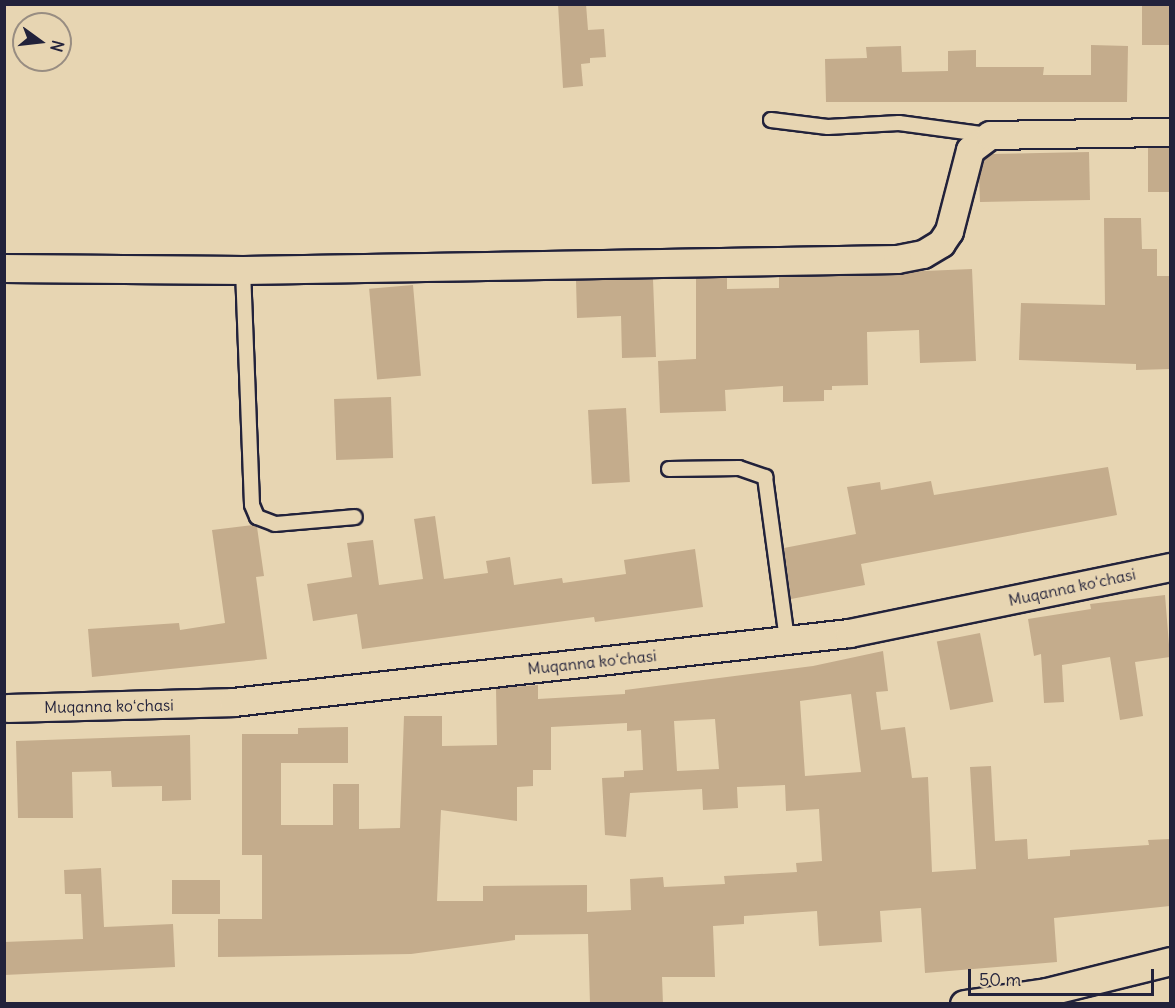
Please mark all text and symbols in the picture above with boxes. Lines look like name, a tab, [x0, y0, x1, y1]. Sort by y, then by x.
north arrow	[12, 12, 72, 72]
text: N	[46, 38, 69, 54]
street label: Muqanna koʻchasi	[1007, 564, 1137, 610]
street label: Muqanna koʻchasi	[527, 646, 657, 678]
street label: Muqanna koʻchasi	[44, 695, 174, 717]
scale bar	[971, 957, 1157, 995]
text: 50 m	[979, 968, 1021, 991]

